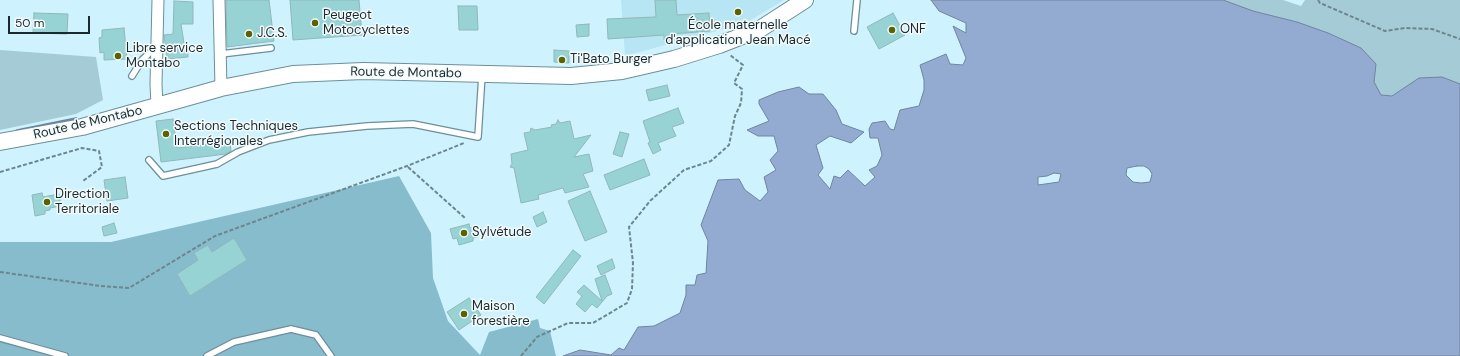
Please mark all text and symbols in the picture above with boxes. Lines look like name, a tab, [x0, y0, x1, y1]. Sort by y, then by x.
marker: École maternelle d'application Jean Macé	[733, 7, 743, 17]
scale bar	[10, 8, 92, 34]
place label: Peugeot Motocyclettes	[323, 8, 409, 39]
text: 50 m	[15, 15, 44, 31]
marker: Peugeot Motocyclettes	[310, 18, 320, 28]
place label: École maternelle d'application Jean Macé	[665, 18, 811, 49]
place label: ONF	[900, 22, 926, 38]
marker: ONF	[887, 25, 897, 35]
place label: J.C.S.	[257, 26, 287, 42]
marker: J.C.S.	[244, 29, 254, 39]
place label: Libre service Montabo	[126, 41, 203, 72]
marker: Libre service Montabo	[113, 51, 123, 61]
place label: Ti'Bato Burger	[570, 52, 652, 68]
marker: Ti'Bato Burger	[557, 55, 567, 65]
street label: Route de Montabo	[350, 64, 462, 82]
street label: Route de Montabo	[32, 103, 144, 143]
place label: Sections Techniques Interrégionales	[174, 119, 298, 150]
marker: Sections Techniques Interrégionales	[161, 129, 171, 139]
place label: Direction Territoriale	[55, 187, 119, 218]
marker: Direction Territoriale	[42, 197, 52, 207]
place label: Sylvétude	[472, 225, 531, 241]
marker: Sylvétude	[459, 228, 469, 238]
place label: Maison forestière	[472, 299, 530, 330]
marker: Maison forestière	[459, 309, 469, 319]

